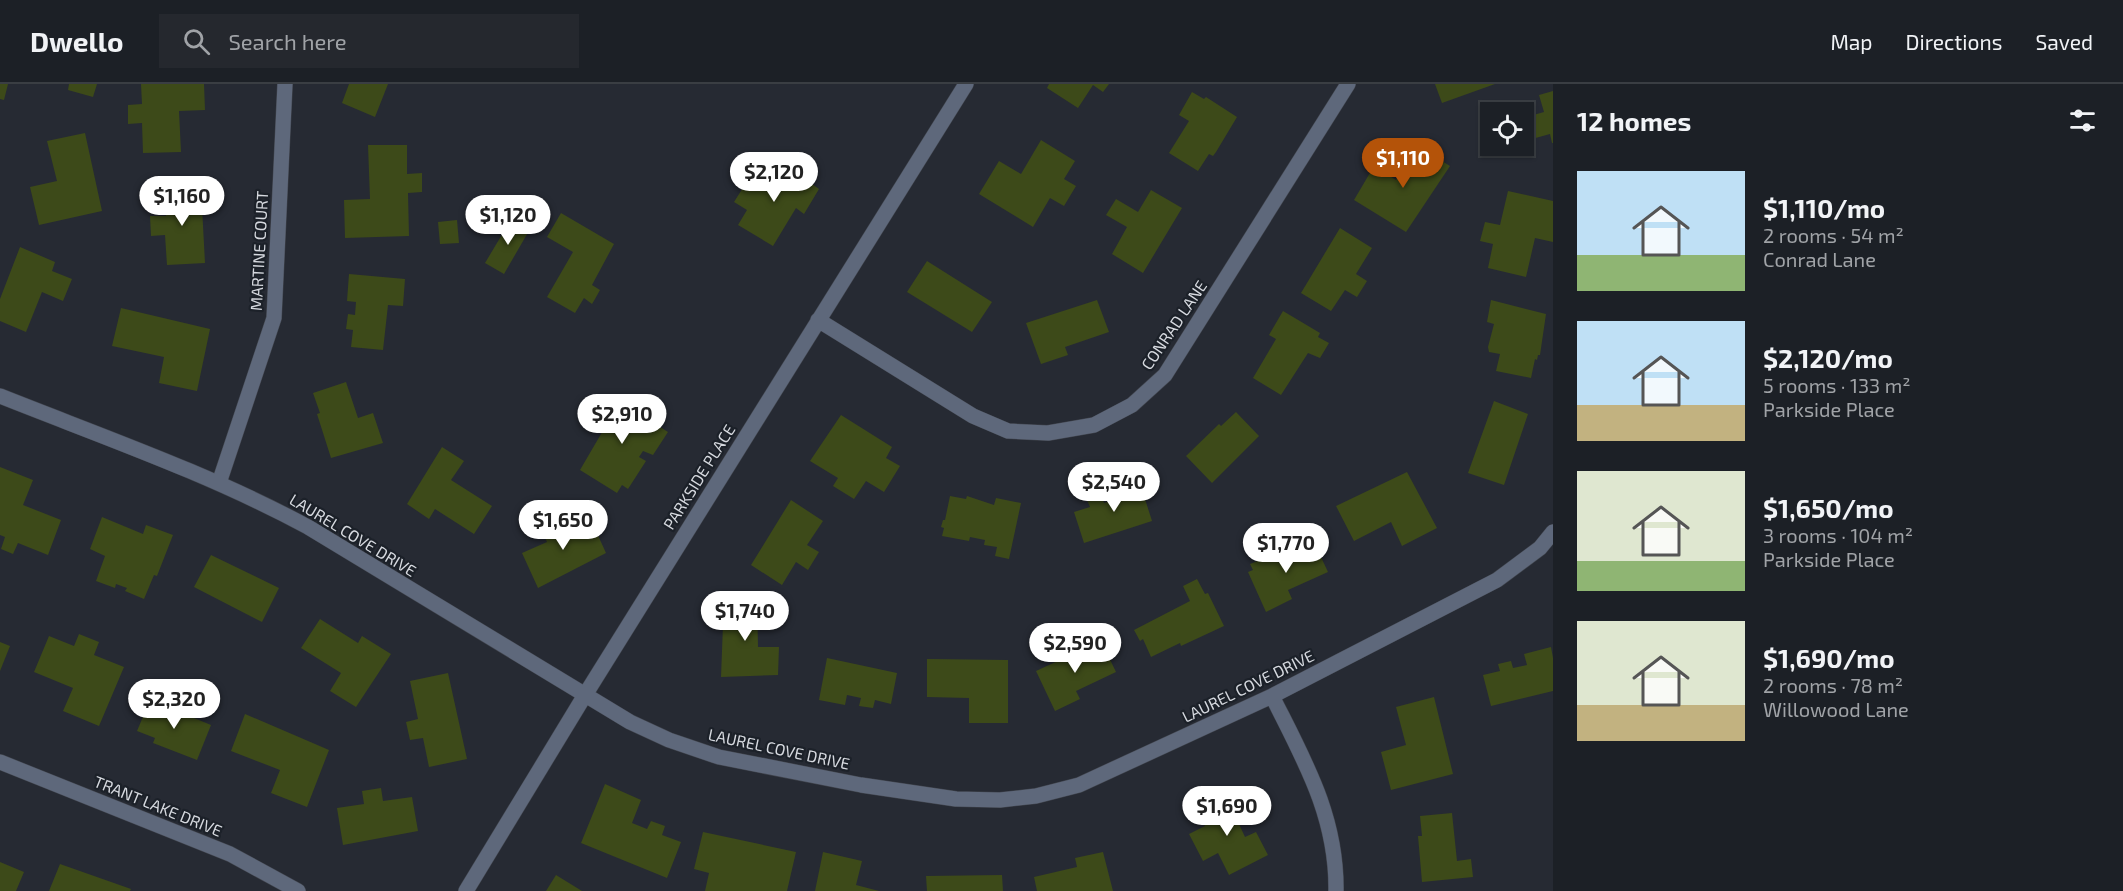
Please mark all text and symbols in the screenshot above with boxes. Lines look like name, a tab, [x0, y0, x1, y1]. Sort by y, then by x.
search box	[159, 14, 579, 68]
text: Dwello	[30, 24, 123, 58]
icon: search	[180, 25, 213, 58]
text: Search here	[228, 28, 347, 54]
text: Map	[1830, 29, 1873, 54]
text: Directions	[1906, 29, 2002, 54]
text: Saved	[2035, 29, 2093, 54]
map controls	[1480, 102, 1534, 156]
button: locate	[1480, 102, 1534, 156]
icon: filters	[2066, 104, 2099, 137]
text: 12 homes	[1577, 105, 1691, 136]
pin: $1,110	[1354, 138, 1452, 189]
text: $1,110	[1376, 145, 1430, 169]
pin: $2,120	[725, 152, 823, 203]
text: $2,120	[744, 159, 804, 183]
pin: $1,160	[133, 176, 231, 227]
text: $1,160	[153, 183, 211, 207]
street label: MARTINE COURT	[246, 190, 271, 312]
text: $1,110/mo	[1763, 192, 1885, 223]
pin: $1,120	[459, 195, 557, 246]
icon: home	[1625, 195, 1697, 267]
text: $1,120	[479, 202, 537, 226]
text: 2 rooms · 54 m²	[1763, 223, 1904, 247]
text: Conrad Lane	[1763, 247, 1876, 271]
street label: CONRAD LANE	[1137, 277, 1210, 373]
text: $2,120/mo	[1763, 342, 1893, 373]
icon: home	[1625, 345, 1697, 417]
text: 5 rooms · 133 m²	[1763, 373, 1910, 397]
pin: $2,910	[573, 394, 671, 445]
text: Parkside Place	[1763, 397, 1895, 421]
text: $2,910	[591, 401, 653, 425]
street label: PARKSIDE PLACE	[659, 421, 738, 533]
pin: $2,540	[1065, 462, 1163, 513]
text: $2,540	[1082, 469, 1146, 493]
street label: LAUREL COVE DRIVE	[287, 489, 420, 580]
text: $1,650/mo	[1763, 492, 1893, 523]
icon: home	[1625, 495, 1697, 567]
pin: $1,650	[514, 500, 612, 551]
text: $1,650	[533, 507, 593, 531]
pin: $1,770	[1237, 523, 1335, 574]
text: 3 rooms · 104 m²	[1763, 523, 1913, 547]
text: $1,770	[1257, 530, 1315, 554]
text: Parkside Place	[1763, 547, 1895, 571]
pin: $1,740	[696, 591, 794, 642]
text: $1,740	[715, 598, 775, 622]
pin: $2,590	[1026, 623, 1124, 674]
text: $2,590	[1043, 630, 1107, 654]
text: $1,690/mo	[1763, 642, 1894, 673]
street label: LAUREL COVE DRIVE	[1179, 645, 1317, 726]
icon: home	[1625, 645, 1697, 717]
text: 2 rooms · 78 m²	[1763, 673, 1903, 697]
pin: $2,320	[125, 679, 223, 730]
text: $2,320	[142, 686, 206, 710]
text: Willowood Lane	[1763, 697, 1909, 721]
street label: LAUREL COVE DRIVE	[707, 724, 852, 773]
street label: TRANT LAKE DRIVE	[91, 771, 225, 840]
pin: $1,690	[1178, 786, 1276, 837]
text: $1,690	[1196, 793, 1258, 817]

